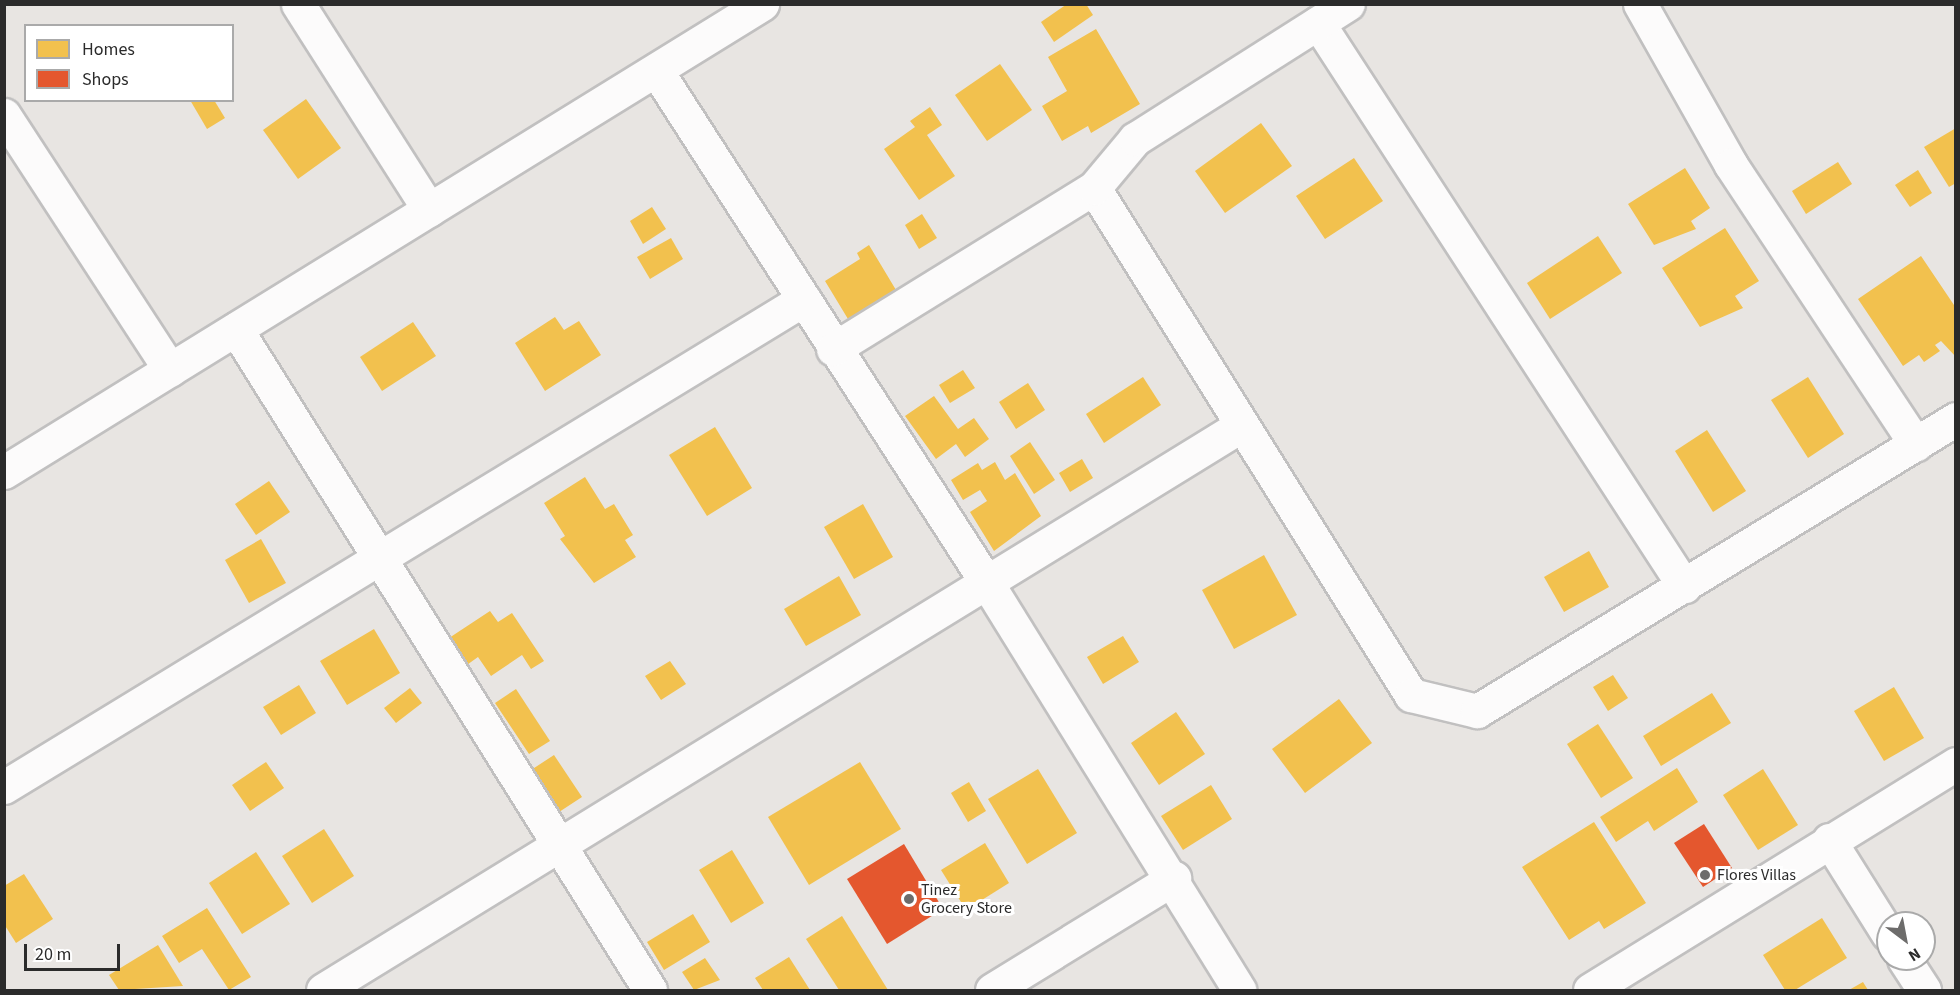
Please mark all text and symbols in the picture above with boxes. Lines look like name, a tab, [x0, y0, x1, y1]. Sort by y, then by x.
legend	[24, 24, 234, 102]
text: Homes	[82, 37, 135, 62]
text: Shops	[82, 67, 129, 92]
place label: Flores Villas	[1717, 865, 1796, 885]
marker: Flores Villas	[1698, 868, 1712, 882]
place label: Tinez Grocery Store	[921, 880, 1012, 918]
marker: Tinez Grocery Store	[902, 892, 916, 906]
north arrow	[1876, 911, 1936, 971]
scale bar	[27, 932, 123, 970]
text: 20 m	[35, 942, 71, 967]
text: N	[1904, 942, 1925, 967]

